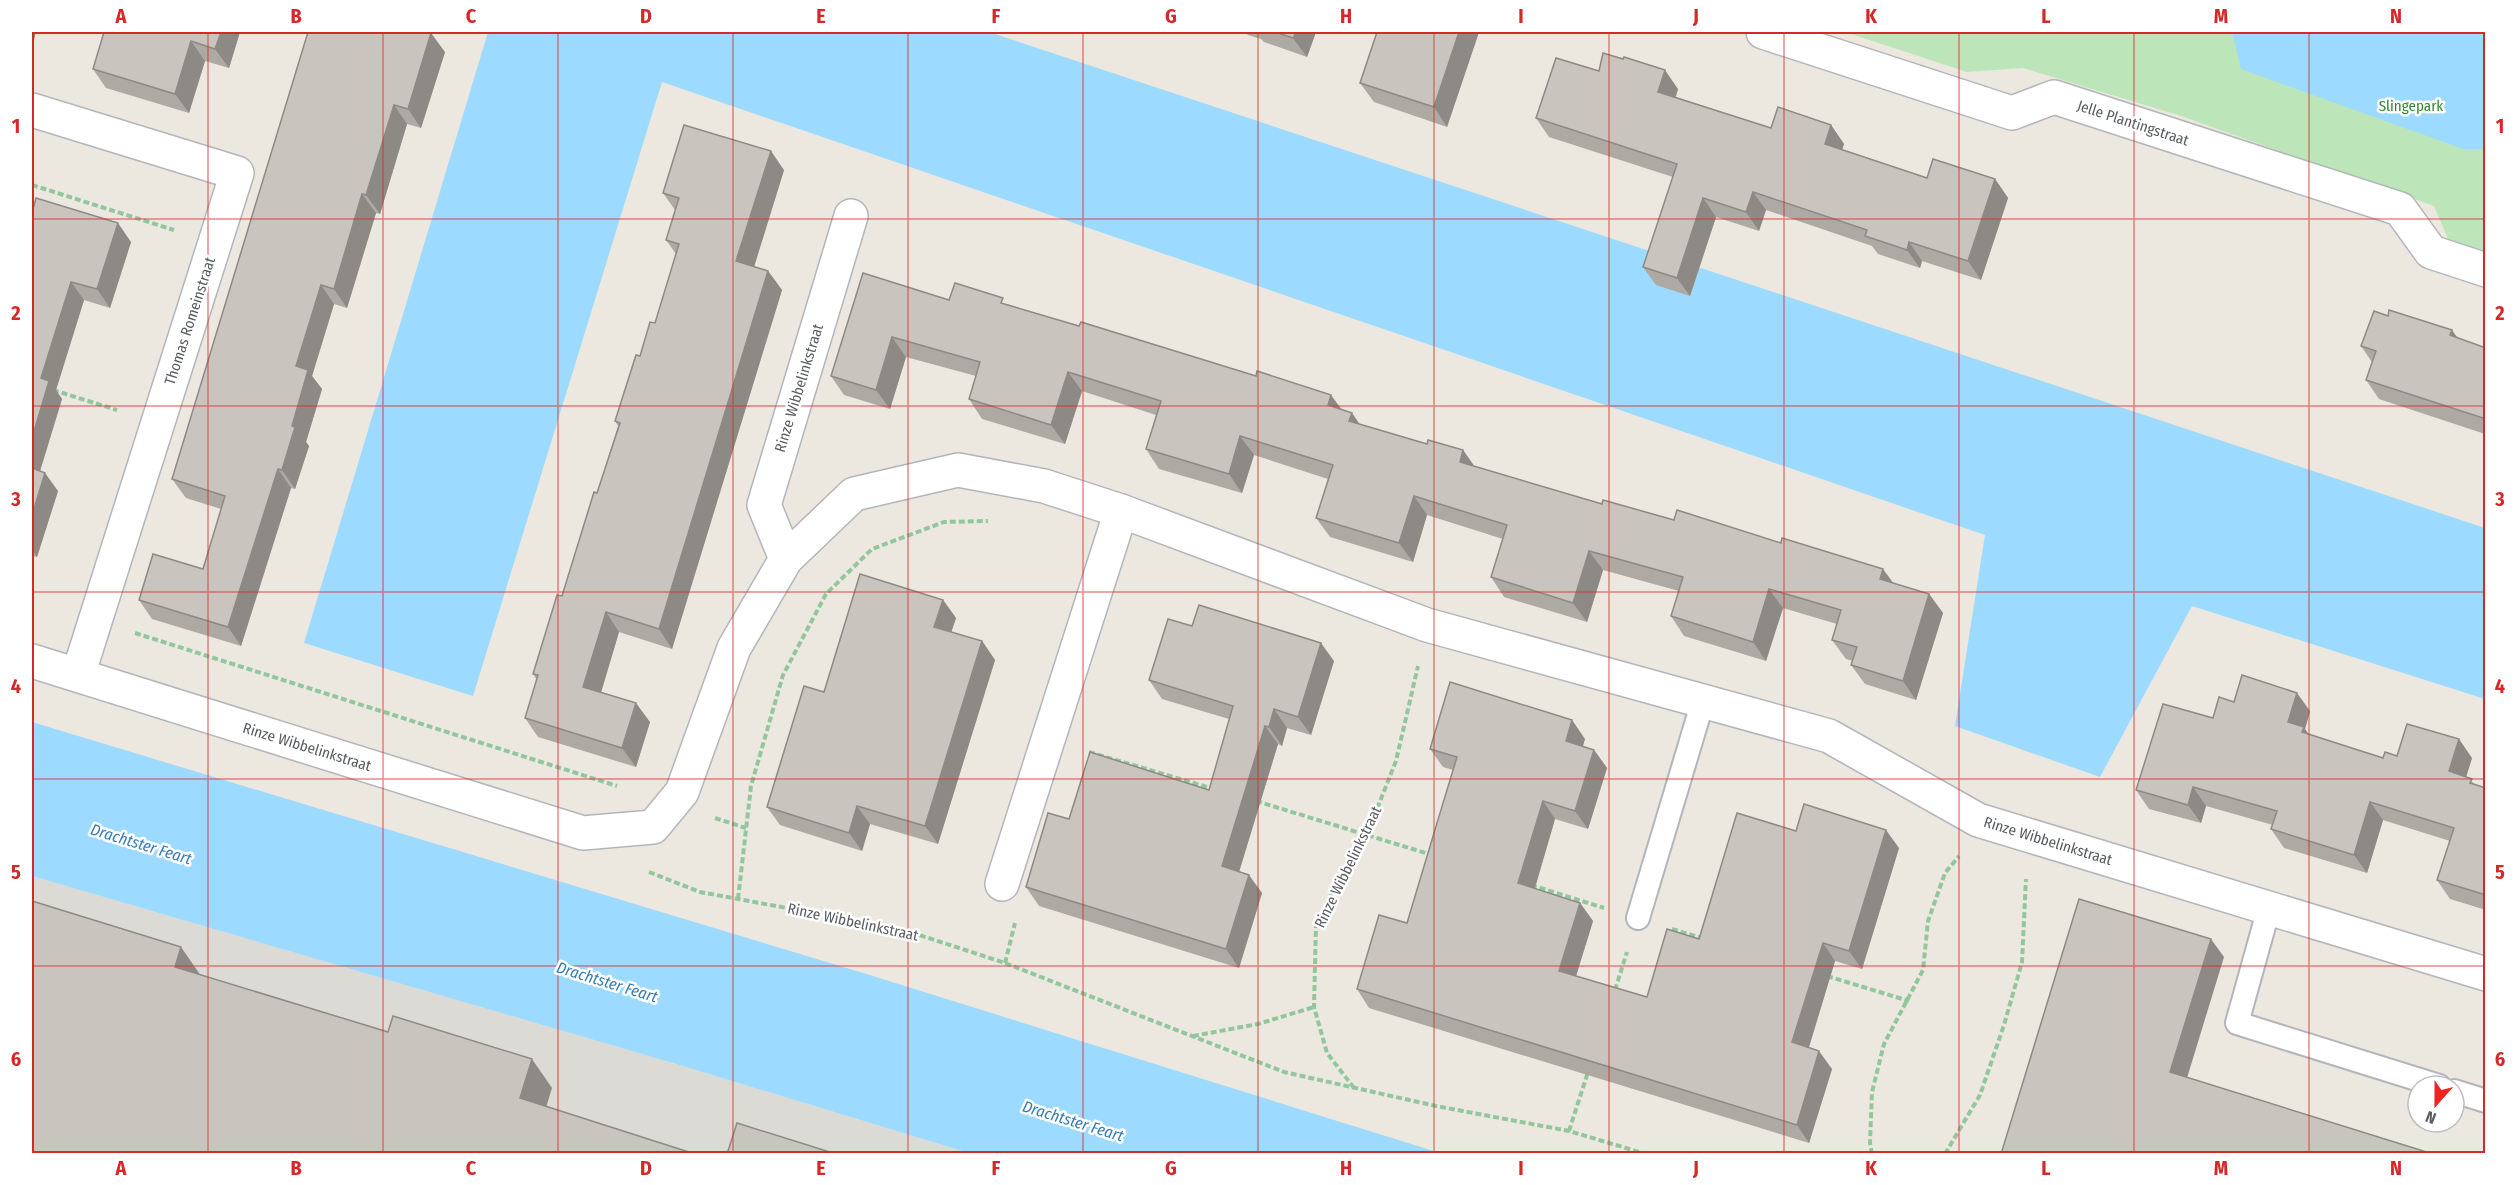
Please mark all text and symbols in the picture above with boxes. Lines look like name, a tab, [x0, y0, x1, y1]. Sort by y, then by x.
text: A	[115, 4, 128, 28]
text: B	[290, 4, 302, 28]
text: C	[466, 4, 477, 28]
text: D	[640, 4, 652, 28]
text: E	[816, 4, 826, 28]
text: F	[992, 4, 1001, 28]
text: G	[1165, 4, 1177, 28]
text: H	[1340, 4, 1352, 28]
text: I	[1518, 4, 1524, 28]
text: J	[1692, 4, 1699, 28]
text: K	[1865, 4, 1877, 28]
text: L	[2041, 4, 2051, 28]
text: M	[2214, 4, 2228, 28]
text: N	[2390, 4, 2402, 28]
street label: Jelle Plantingstraat	[2075, 96, 2191, 150]
park label: Slingepark	[2379, 97, 2443, 115]
text: 1	[12, 114, 20, 138]
text: 1	[2496, 114, 2504, 138]
street label: Thomas Romeinstraat	[161, 255, 219, 387]
text: 2	[10, 301, 21, 325]
text: 2	[2494, 301, 2505, 325]
street label: Rinze Wibbelinkstraat	[771, 322, 827, 454]
text: 3	[10, 487, 21, 511]
text: 3	[2494, 487, 2505, 511]
text: 4	[11, 674, 21, 698]
text: 4	[2495, 674, 2505, 698]
street label: Rinze Wibbelinkstraat	[241, 719, 373, 775]
street label: Rinze Wibbelinkstraat	[1311, 803, 1385, 931]
street label: Rinze Wibbelinkstraat	[1982, 813, 2114, 869]
water label: Drachtster Feart	[88, 820, 195, 869]
text: 5	[11, 860, 21, 884]
text: 5	[2495, 860, 2505, 884]
street label: Rinze Wibbelinkstraat	[786, 899, 920, 945]
water label: Drachtster Feart	[554, 958, 661, 1007]
text: 6	[11, 1047, 21, 1071]
text: 6	[2495, 1047, 2505, 1071]
north arrow	[2406, 1074, 2466, 1134]
water label: Drachtster Feart	[1020, 1097, 1127, 1146]
text: N	[2423, 1107, 2439, 1128]
text: A	[115, 1156, 128, 1180]
text: B	[290, 1156, 302, 1180]
text: C	[466, 1156, 477, 1180]
text: D	[640, 1156, 652, 1180]
text: E	[816, 1156, 826, 1180]
text: F	[992, 1156, 1001, 1180]
text: G	[1165, 1156, 1177, 1180]
text: H	[1340, 1156, 1352, 1180]
text: I	[1518, 1156, 1524, 1180]
text: J	[1692, 1156, 1699, 1180]
text: K	[1865, 1156, 1877, 1180]
text: L	[2041, 1156, 2051, 1180]
text: M	[2214, 1156, 2228, 1180]
text: N	[2390, 1156, 2402, 1180]

